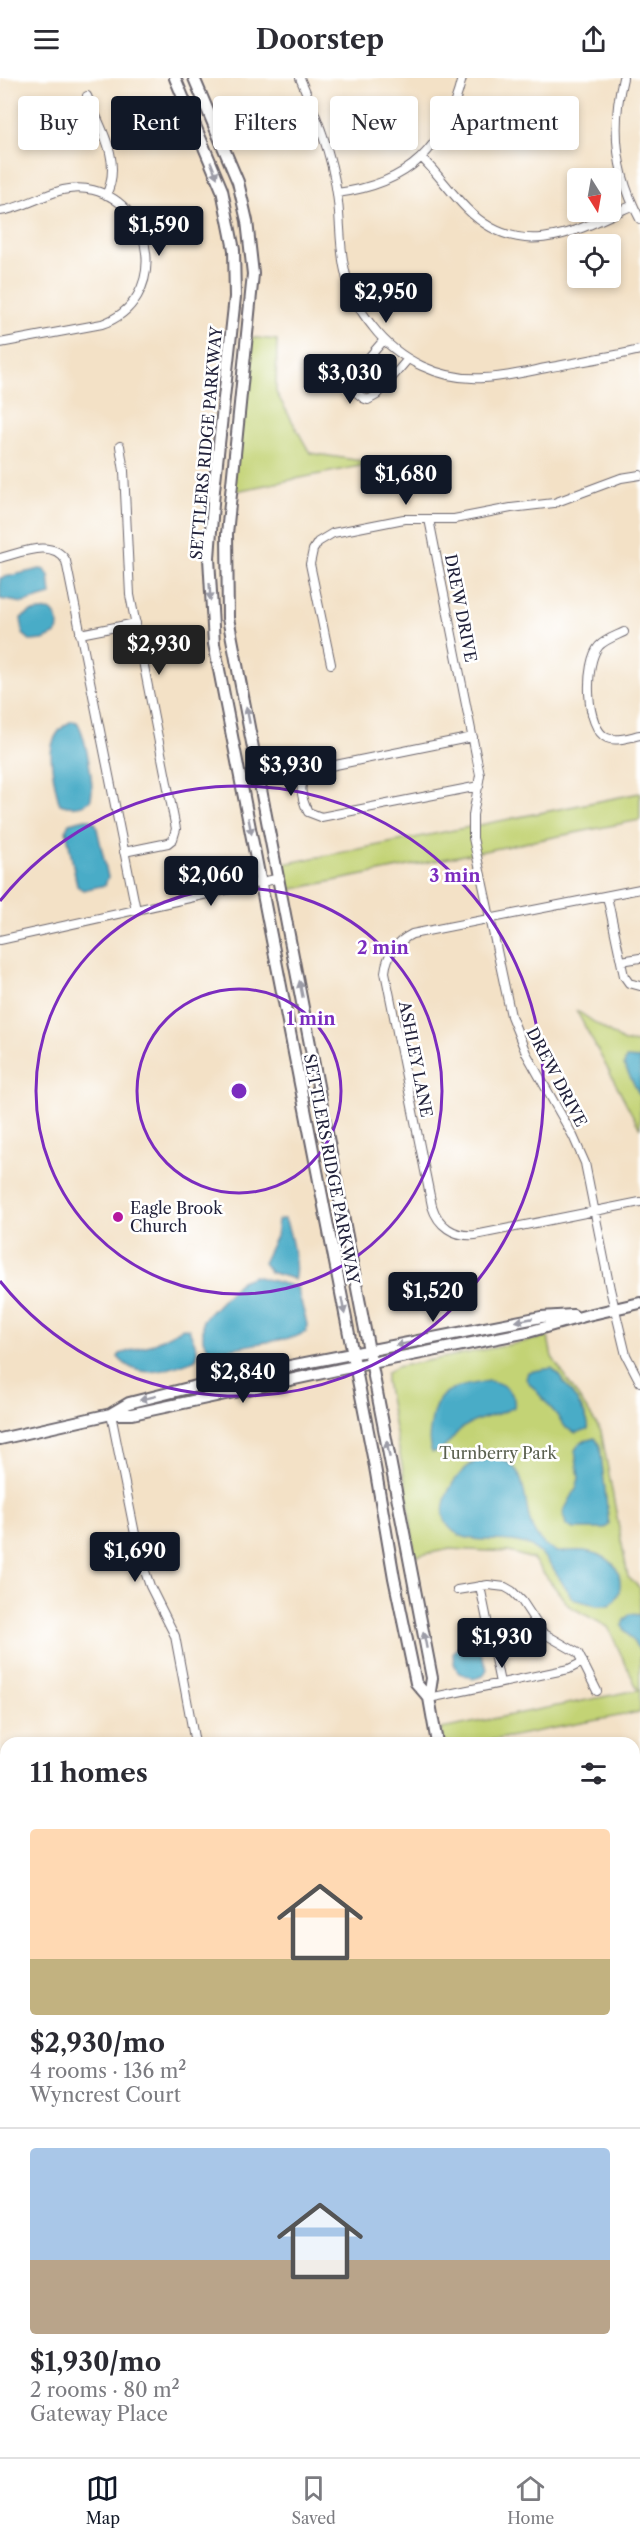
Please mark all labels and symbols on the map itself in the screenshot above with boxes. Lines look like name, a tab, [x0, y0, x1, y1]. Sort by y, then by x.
one-way arrow	[210, 162, 220, 180]
north arrow	[567, 168, 621, 222]
pin: $1,590	[110, 206, 208, 257]
pin: $2,950	[337, 273, 435, 324]
street label: SETTLERS RIDGE PARKWAY	[186, 325, 226, 561]
pin: $3,030	[301, 354, 399, 405]
pin: $1,680	[357, 455, 455, 506]
street label: DREW DRIVE	[441, 552, 481, 664]
one-way arrow	[205, 583, 214, 602]
pin: $2,930	[110, 625, 208, 676]
one-way arrow	[243, 705, 252, 724]
pin: $3,930	[242, 746, 340, 797]
one-way arrow	[246, 816, 255, 835]
pin: $2,060	[162, 856, 260, 907]
text: 3 min	[429, 865, 481, 887]
text: 2 min	[357, 937, 410, 959]
one-way arrow	[296, 979, 305, 998]
street label: ASHLEY LANE	[395, 998, 437, 1119]
text: 1 min	[286, 1008, 336, 1030]
street label: DREW DRIVE	[522, 1024, 592, 1130]
street label: SETTLERS RIDGE PARKWAY	[300, 1052, 364, 1287]
centre of rings	[229, 1081, 249, 1101]
place label: Eagle Brook Church	[130, 1198, 223, 1236]
marker: Eagle Brook Church	[111, 1210, 125, 1224]
pin: $1,520	[384, 1272, 482, 1323]
one-way arrow	[339, 1296, 348, 1315]
one-way arrow	[514, 1316, 533, 1325]
one-way arrow	[394, 1340, 413, 1349]
pin: $2,840	[194, 1353, 292, 1404]
one-way arrow	[139, 1394, 157, 1404]
one-way arrow	[383, 1439, 392, 1458]
park label: Turnberry Park	[439, 1443, 558, 1463]
pin: $1,690	[86, 1532, 184, 1583]
pin: $1,930	[453, 1618, 551, 1669]
one-way arrow	[420, 1631, 429, 1650]

